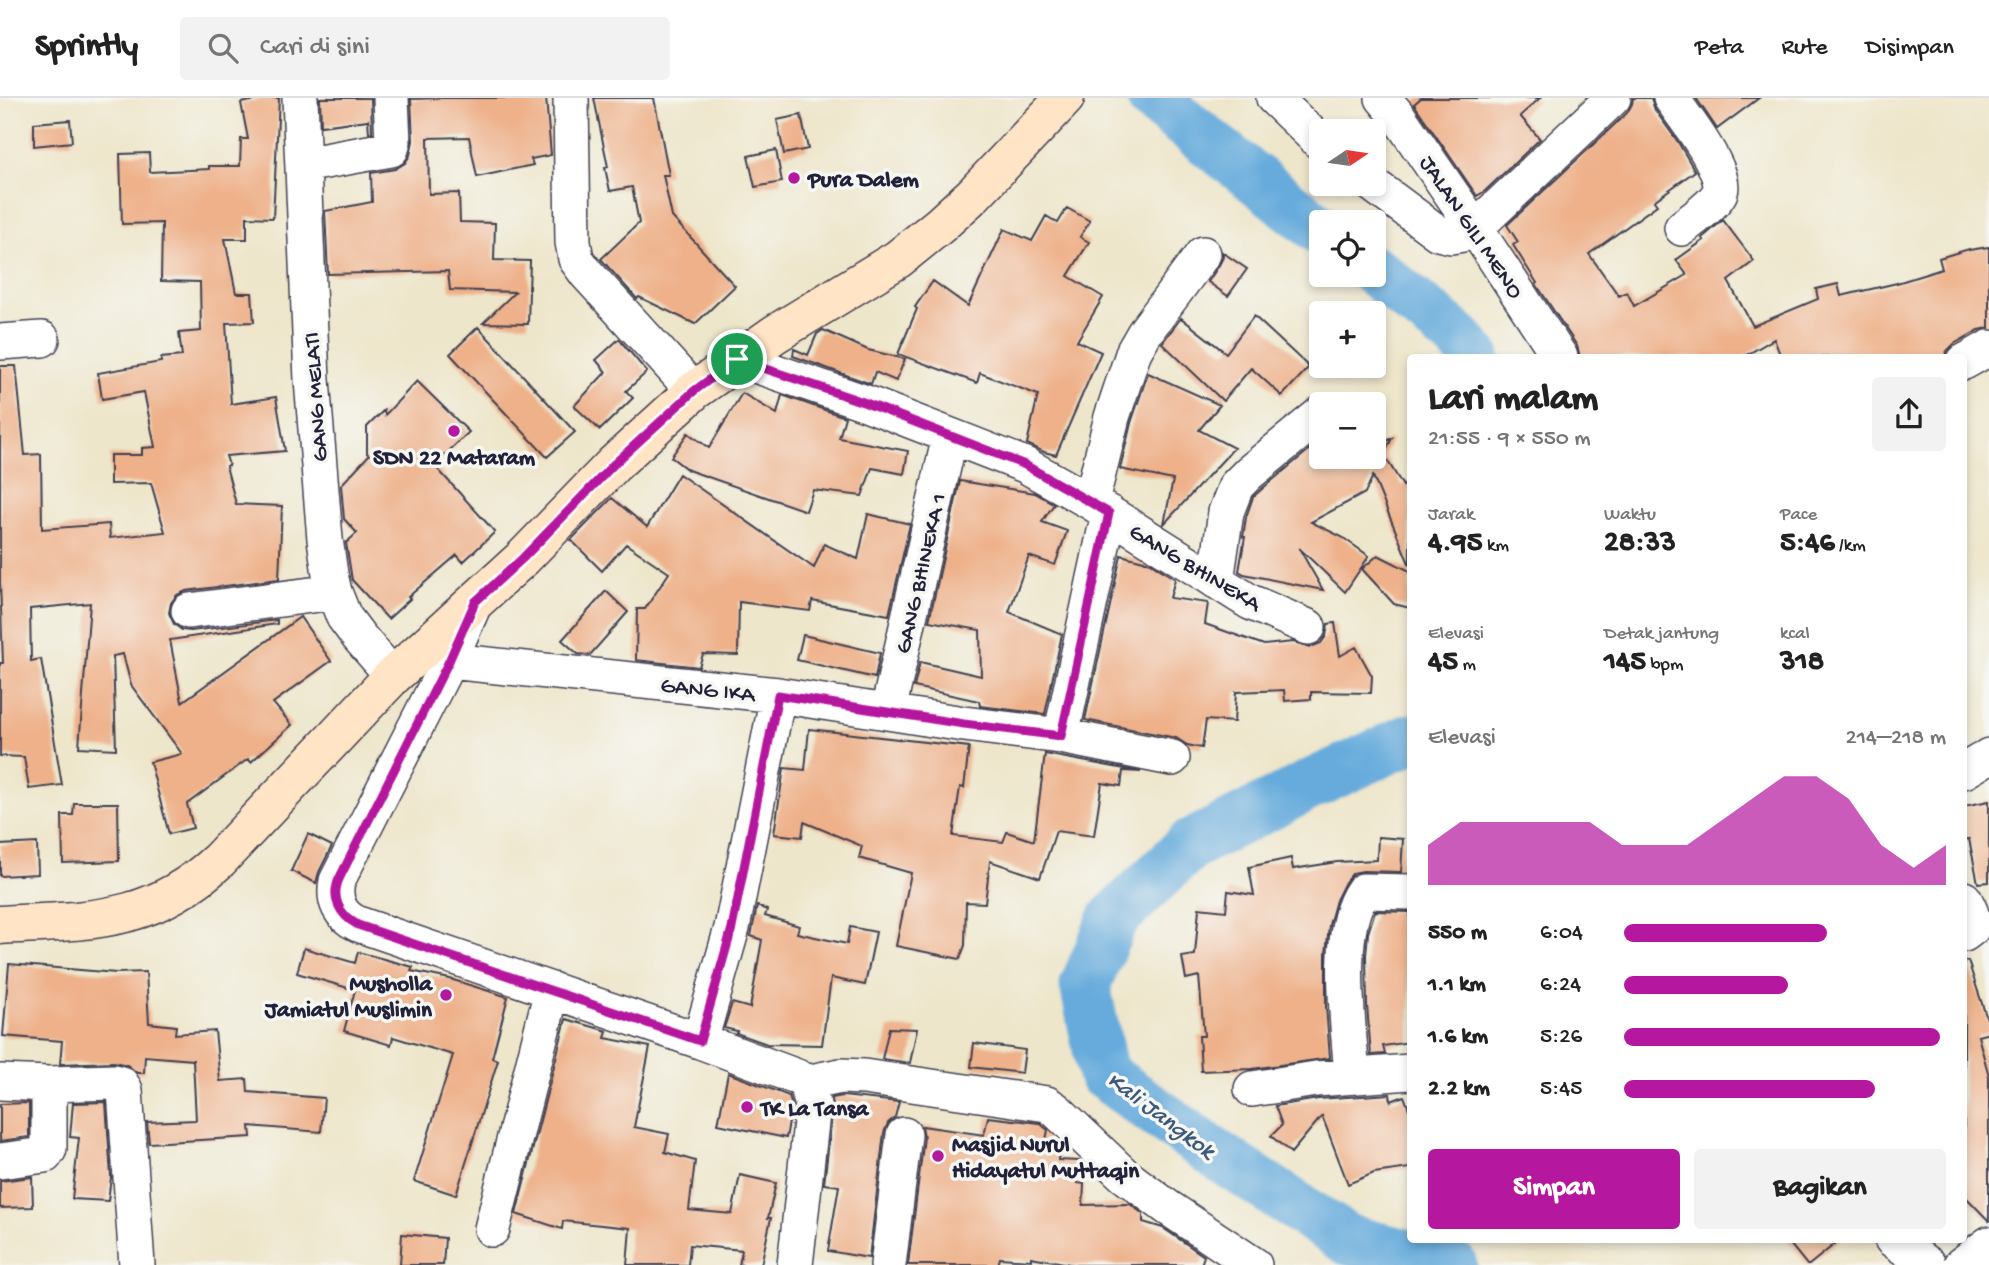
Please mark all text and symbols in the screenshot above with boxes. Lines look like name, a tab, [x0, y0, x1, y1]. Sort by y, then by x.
search box	[180, 17, 670, 80]
text: Sprintly	[35, 29, 138, 67]
icon: search	[204, 29, 242, 67]
text: Cari di sini	[260, 33, 370, 64]
text: Peta	[1695, 34, 1744, 63]
text: Rute	[1782, 34, 1828, 63]
text: Disimpan	[1866, 34, 1954, 63]
north arrow	[1309, 119, 1386, 196]
map controls	[1309, 119, 1386, 469]
street label: JALAN GILI MENO	[1412, 151, 1528, 305]
place label: Pura Dalem	[806, 168, 920, 195]
marker: Pura Dalem	[786, 170, 802, 186]
button: locate	[1309, 210, 1386, 287]
button: +	[1309, 301, 1386, 378]
pin	[707, 329, 767, 389]
street label: GANG MELATI	[300, 331, 335, 462]
icon: arrive	[718, 340, 756, 378]
button: share	[1872, 377, 1946, 451]
text: Lari malam	[1428, 378, 1598, 422]
button: −	[1309, 392, 1386, 469]
marker: SDN 22 Mataram	[446, 423, 462, 439]
text: 21:55 · 9 × 550 m	[1428, 426, 1591, 453]
place label: SDN 22 Mataram	[373, 446, 536, 473]
street label: GANG BHINEKA 1	[891, 491, 954, 657]
text: Jarak	[1428, 504, 1474, 527]
text: Waktu	[1604, 504, 1656, 527]
text: Pace	[1780, 504, 1817, 527]
street label: GANG BHINEKA	[1123, 519, 1266, 620]
text: 4.95	[1428, 527, 1482, 562]
text: 28:33	[1604, 527, 1676, 562]
text: 5:46	[1780, 527, 1835, 562]
text: km	[1482, 535, 1509, 558]
text: /km	[1835, 535, 1866, 558]
text: Elevasi	[1428, 623, 1484, 646]
text: Detak jantung	[1604, 623, 1719, 646]
text: kcal	[1780, 623, 1810, 646]
text: 45	[1428, 646, 1458, 681]
text: 145	[1604, 646, 1646, 681]
text: 318	[1780, 646, 1824, 681]
text: m	[1458, 654, 1476, 677]
text: bpm	[1646, 654, 1683, 677]
street label: GANG IKA	[659, 673, 758, 710]
text: Elevasi	[1428, 725, 1496, 752]
text: 214–218 m	[1846, 725, 1946, 752]
text: 550 m	[1428, 920, 1487, 947]
text: 6:04	[1540, 920, 1583, 947]
place label: Musholla Jamiatul Muslimin	[264, 972, 433, 1025]
text: 1.1 km	[1428, 972, 1486, 999]
text: 6:24	[1540, 972, 1581, 999]
marker: Musholla Jamiatul Muslimin	[438, 987, 454, 1003]
text: 1.6 km	[1428, 1024, 1488, 1051]
text: 5:26	[1540, 1024, 1582, 1051]
water label: Kali Jangkok	[1100, 1067, 1221, 1168]
text: 2.2 km	[1428, 1076, 1490, 1103]
text: 5:45	[1540, 1076, 1582, 1103]
place label: TK La Tansa	[759, 1097, 870, 1124]
marker: TK La Tansa	[739, 1099, 755, 1115]
place label: Masjid Nurul Hidayatul Muttaqin	[952, 1133, 1140, 1186]
marker: Masjid Nurul Hidayatul Muttaqin	[930, 1148, 946, 1164]
button: Simpan	[1428, 1149, 1680, 1229]
button: Bagikan	[1694, 1149, 1946, 1229]

